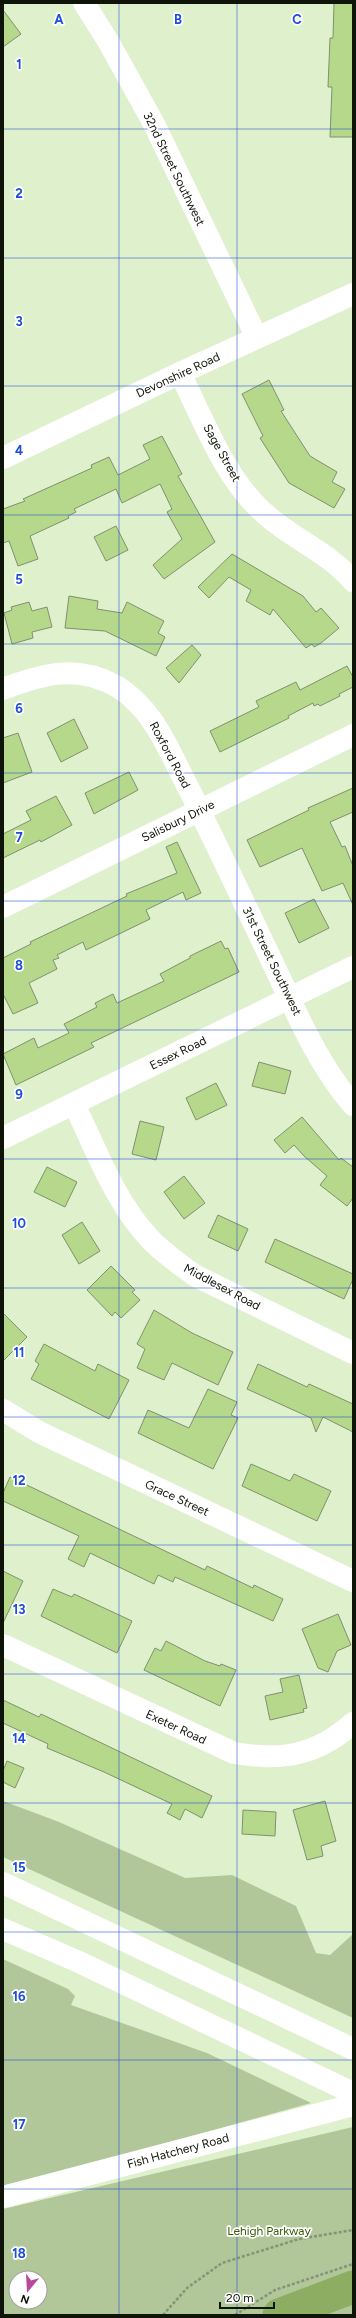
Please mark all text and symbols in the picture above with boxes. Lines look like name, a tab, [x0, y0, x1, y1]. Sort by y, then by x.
text: A	[54, 12, 64, 27]
text: B	[174, 12, 182, 27]
text: C	[292, 12, 302, 27]
text: 1	[16, 57, 22, 72]
street label: 32nd Street Southwest	[140, 110, 208, 228]
text: 2	[15, 186, 23, 201]
text: 3	[15, 314, 23, 329]
street label: Devonshire Road	[134, 349, 222, 401]
street label: Sage Street	[200, 422, 244, 485]
text: 4	[15, 443, 23, 458]
text: 5	[15, 572, 23, 587]
text: 6	[15, 701, 23, 716]
street label: Roxford Road	[147, 719, 193, 791]
street label: Salisbury Drive	[139, 797, 217, 845]
text: 7	[15, 830, 23, 845]
street label: 31st Street Southwest	[240, 904, 305, 1018]
text: 8	[15, 958, 23, 973]
street label: Essex Road	[147, 1033, 209, 1073]
text: 9	[15, 1087, 23, 1102]
text: 10	[12, 1216, 26, 1231]
street label: Middlesex Road	[181, 1261, 263, 1313]
text: 11	[14, 1345, 24, 1360]
text: 12	[12, 1473, 26, 1488]
street label: Grace Street	[143, 1477, 212, 1519]
text: 13	[13, 1602, 25, 1617]
street label: Exeter Road	[144, 1707, 208, 1747]
text: 14	[12, 1731, 26, 1746]
text: 15	[12, 1860, 26, 1875]
text: 16	[12, 1989, 26, 2004]
text: 17	[13, 2117, 25, 2132]
street label: Fish Hatchery Road	[126, 2131, 230, 2171]
park label: Lehigh Parkway	[227, 2224, 311, 2238]
text: 18	[12, 2246, 26, 2261]
north arrow	[8, 2270, 48, 2310]
scale bar	[220, 2284, 274, 2310]
text: 20 m	[226, 2291, 254, 2305]
text: N	[19, 2292, 31, 2307]

